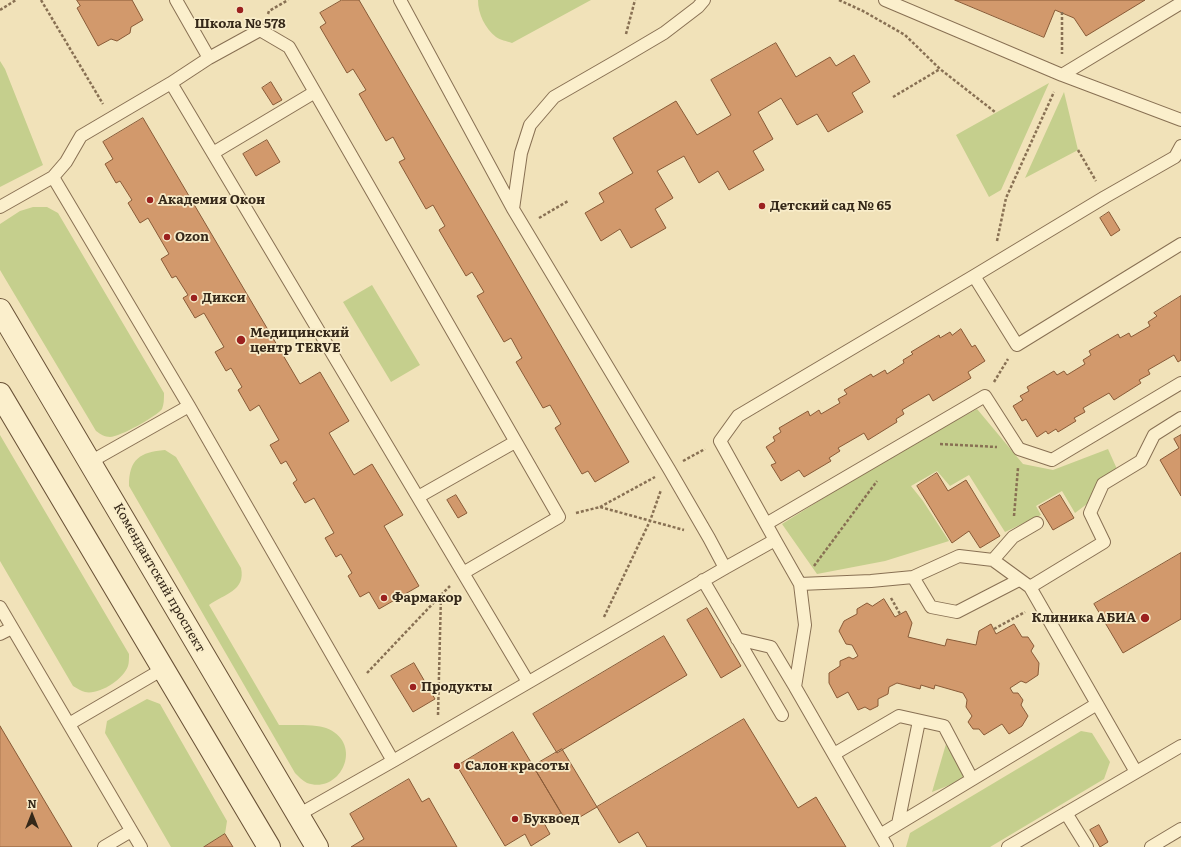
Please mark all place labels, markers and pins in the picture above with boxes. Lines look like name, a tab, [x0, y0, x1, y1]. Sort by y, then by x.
marker: Школа № 578	[235, 5, 245, 15]
place label: Школа № 578	[194, 16, 286, 32]
place label: Академия Окон	[158, 192, 265, 208]
marker: Академия Окон	[145, 195, 155, 205]
place label: Детский сад № 65	[770, 198, 891, 214]
marker: Детский сад № 65	[757, 201, 767, 211]
place label: Ozon	[175, 229, 209, 245]
marker: Ozon	[162, 232, 172, 242]
place label: Дикси	[202, 290, 246, 306]
marker: Дикси	[189, 293, 199, 303]
place label: Медицинский центр TERVE	[250, 325, 349, 356]
marker: Медицинский центр TERVE	[235, 334, 247, 346]
place label: Фармакор	[392, 590, 462, 606]
marker: Фармакор	[379, 593, 389, 603]
place label: Клиника АБИА	[1031, 610, 1136, 626]
marker: Клиника АБИА	[1139, 612, 1151, 624]
place label: Продукты	[421, 679, 492, 695]
marker: Продукты	[408, 682, 418, 692]
place label: Салон красоты	[465, 758, 569, 774]
marker: Салон красоты	[452, 761, 462, 771]
place label: Буквоед	[523, 811, 579, 827]
marker: Буквоед	[510, 814, 520, 824]

